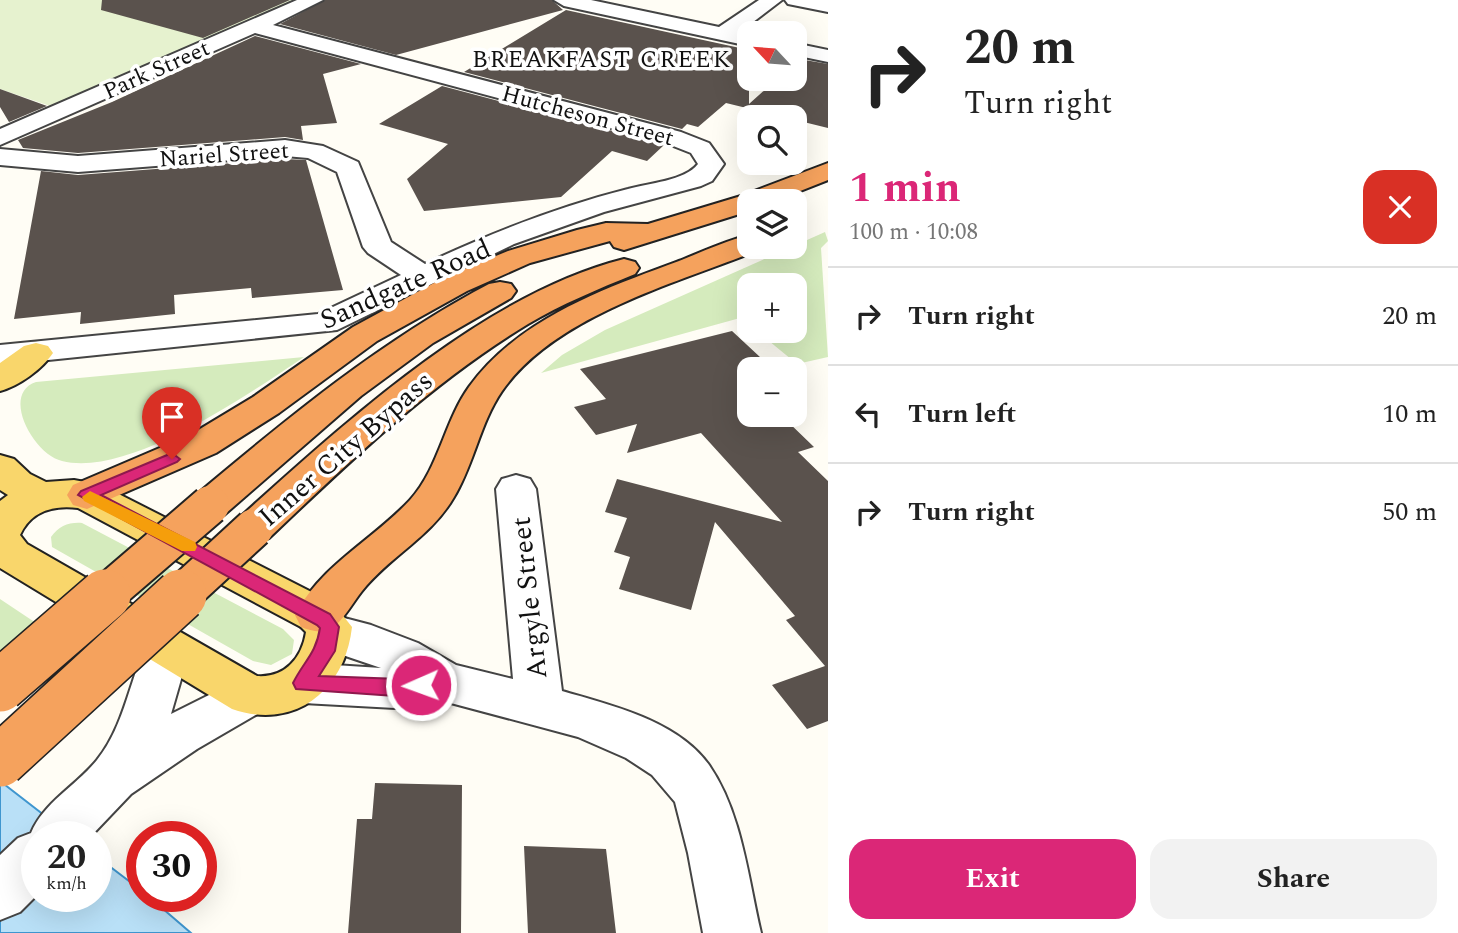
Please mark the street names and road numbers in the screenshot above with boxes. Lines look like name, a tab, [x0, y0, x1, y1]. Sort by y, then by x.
street label: Park Street	[98, 31, 216, 109]
street label: Hutcheson Street	[498, 77, 678, 156]
street label: Nariel Street	[158, 134, 290, 177]
street label: Sandgate Road	[313, 227, 498, 341]
street label: Inner City Bypass	[249, 361, 443, 538]
street label: Argyle Street	[500, 514, 559, 681]

